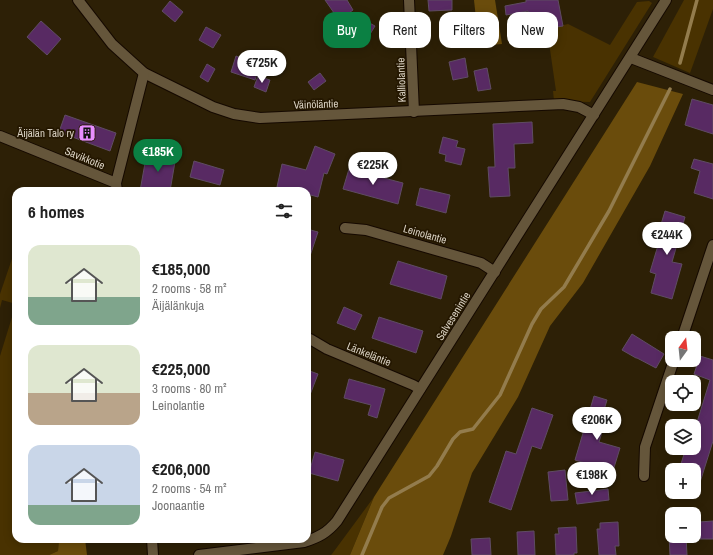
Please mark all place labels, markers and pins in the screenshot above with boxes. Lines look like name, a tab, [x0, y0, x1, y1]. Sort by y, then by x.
pin: €725K	[234, 50, 290, 84]
building icon: Äijälän Talo ry	[77, 123, 97, 143]
place label: Äijälän Talo ry	[16, 126, 74, 140]
pin: €185K	[130, 139, 186, 173]
pin: €225K	[345, 152, 401, 186]
pin: €244K	[639, 222, 695, 256]
pin: €206K	[569, 407, 625, 441]
pin: €198K	[564, 462, 620, 496]

